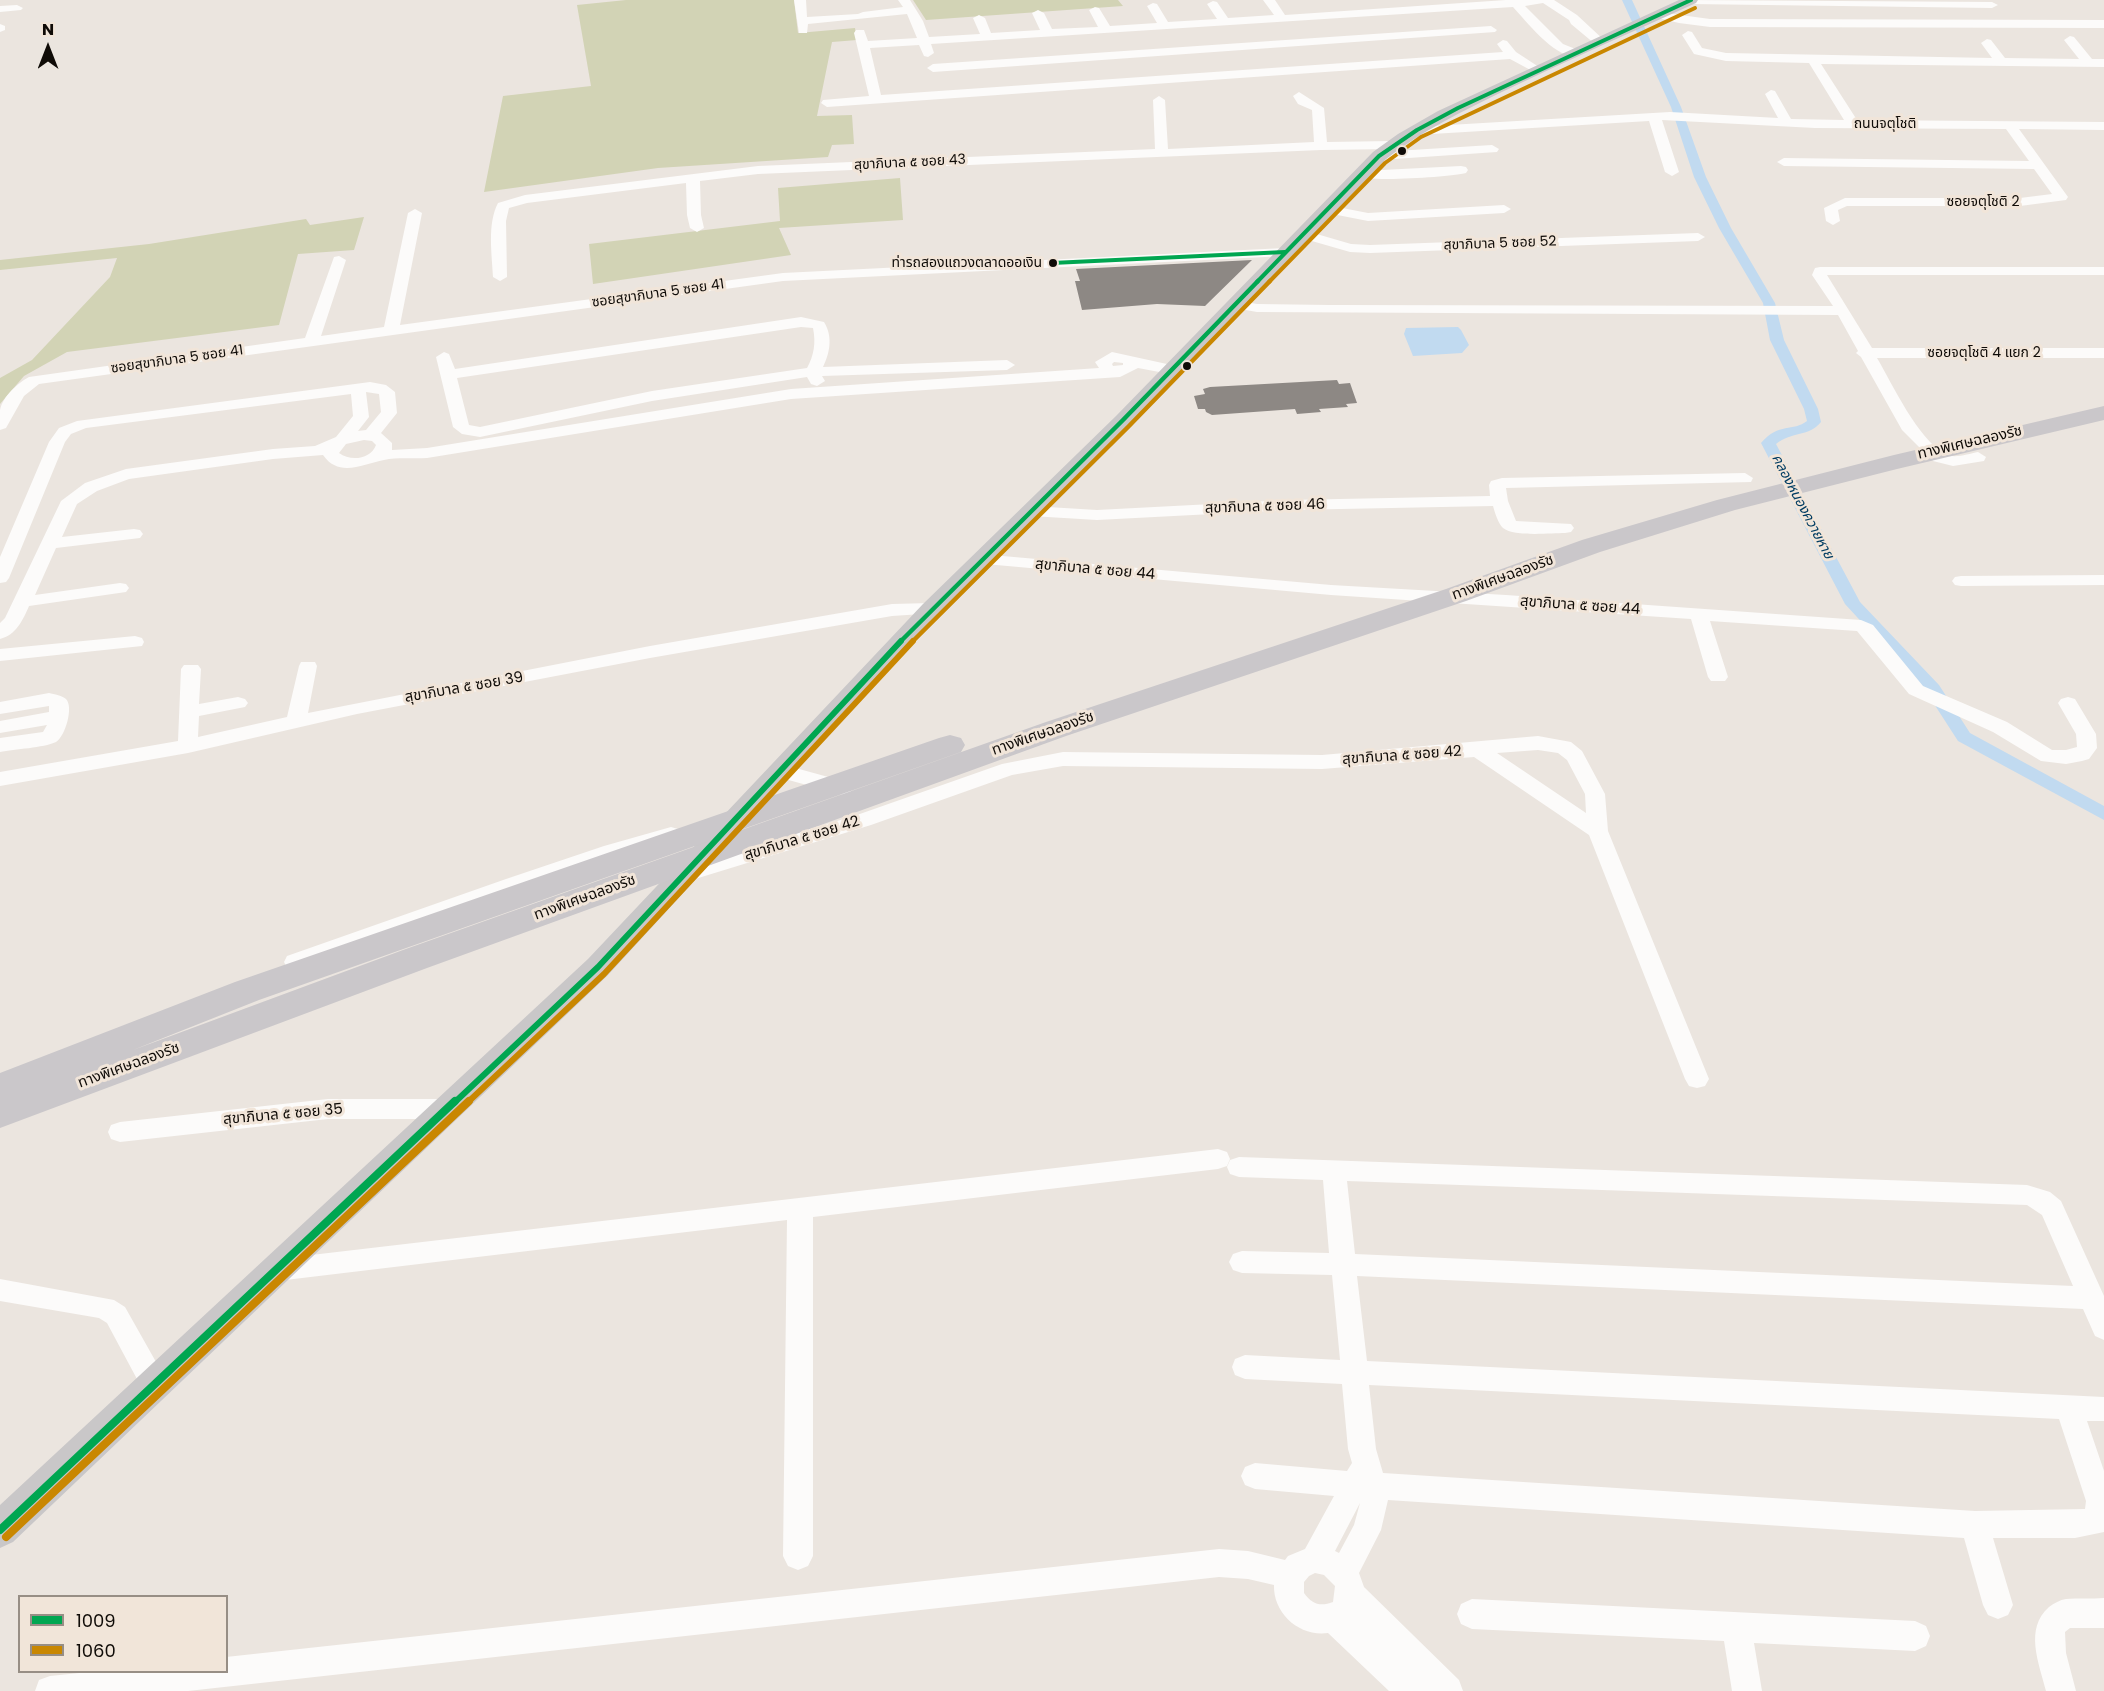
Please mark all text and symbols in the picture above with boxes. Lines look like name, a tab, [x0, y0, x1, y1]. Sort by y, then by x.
north arrow	[18, 18, 78, 78]
text: N	[42, 18, 54, 41]
street label: ถนนจตุโชติ	[1854, 116, 1916, 132]
unlabelled marker	[1396, 145, 1408, 157]
street label: สุขาภิบาล ๕ ซอย 43	[854, 152, 966, 174]
street label: ซอยจตุโชติ 2	[1946, 194, 2020, 210]
street label: สุขาภิบาล 5 ซอย 52	[1443, 234, 1557, 254]
place label: ท่ารถสองแถวงตลาดออเงิน	[891, 255, 1042, 271]
marker: ท่ารถสองแถวงตลาดออเงิน	[1047, 257, 1059, 269]
street label: ซอยสุขาภิบาล 5 ซอย 41	[591, 276, 725, 312]
street label: ซอยสุขาภิบาล 5 ซอย 41	[110, 342, 244, 378]
street label: ซอยจตุโชติ 4 แยก 2	[1927, 345, 2041, 361]
unlabelled marker	[1181, 360, 1193, 372]
street label: ทางพิเศษฉลองรัช	[1916, 422, 2024, 464]
water label: คลองหนองควายหาย	[1767, 452, 1837, 562]
street label: สุขาภิบาล ๕ ซอย 46	[1204, 496, 1326, 518]
street label: ทางพิเศษฉลองรัช	[1450, 551, 1556, 605]
street label: สุขาภิบาล ๕ ซอย 44	[1034, 556, 1156, 584]
street label: สุขาภิบาล ๕ ซอย 44	[1519, 593, 1641, 619]
street label: สุขาภิบาล ๕ ซอย 39	[403, 669, 525, 707]
street label: ทางพิเศษฉลองรัช	[990, 708, 1096, 760]
street label: สุขาภิบาล ๕ ซอย 42	[1342, 743, 1462, 769]
street label: สุขาภิบาล ๕ ซอย 42	[742, 813, 862, 865]
street label: ทางพิเศษฉลองรัช	[532, 871, 638, 925]
street label: ทางพิเศษฉลองรัช	[76, 1039, 182, 1093]
street label: สุขาภิบาล ๕ ซอย 35	[223, 1101, 343, 1129]
legend	[18, 1595, 228, 1673]
text: 1009	[76, 1608, 116, 1633]
text: 1060	[76, 1638, 116, 1663]

